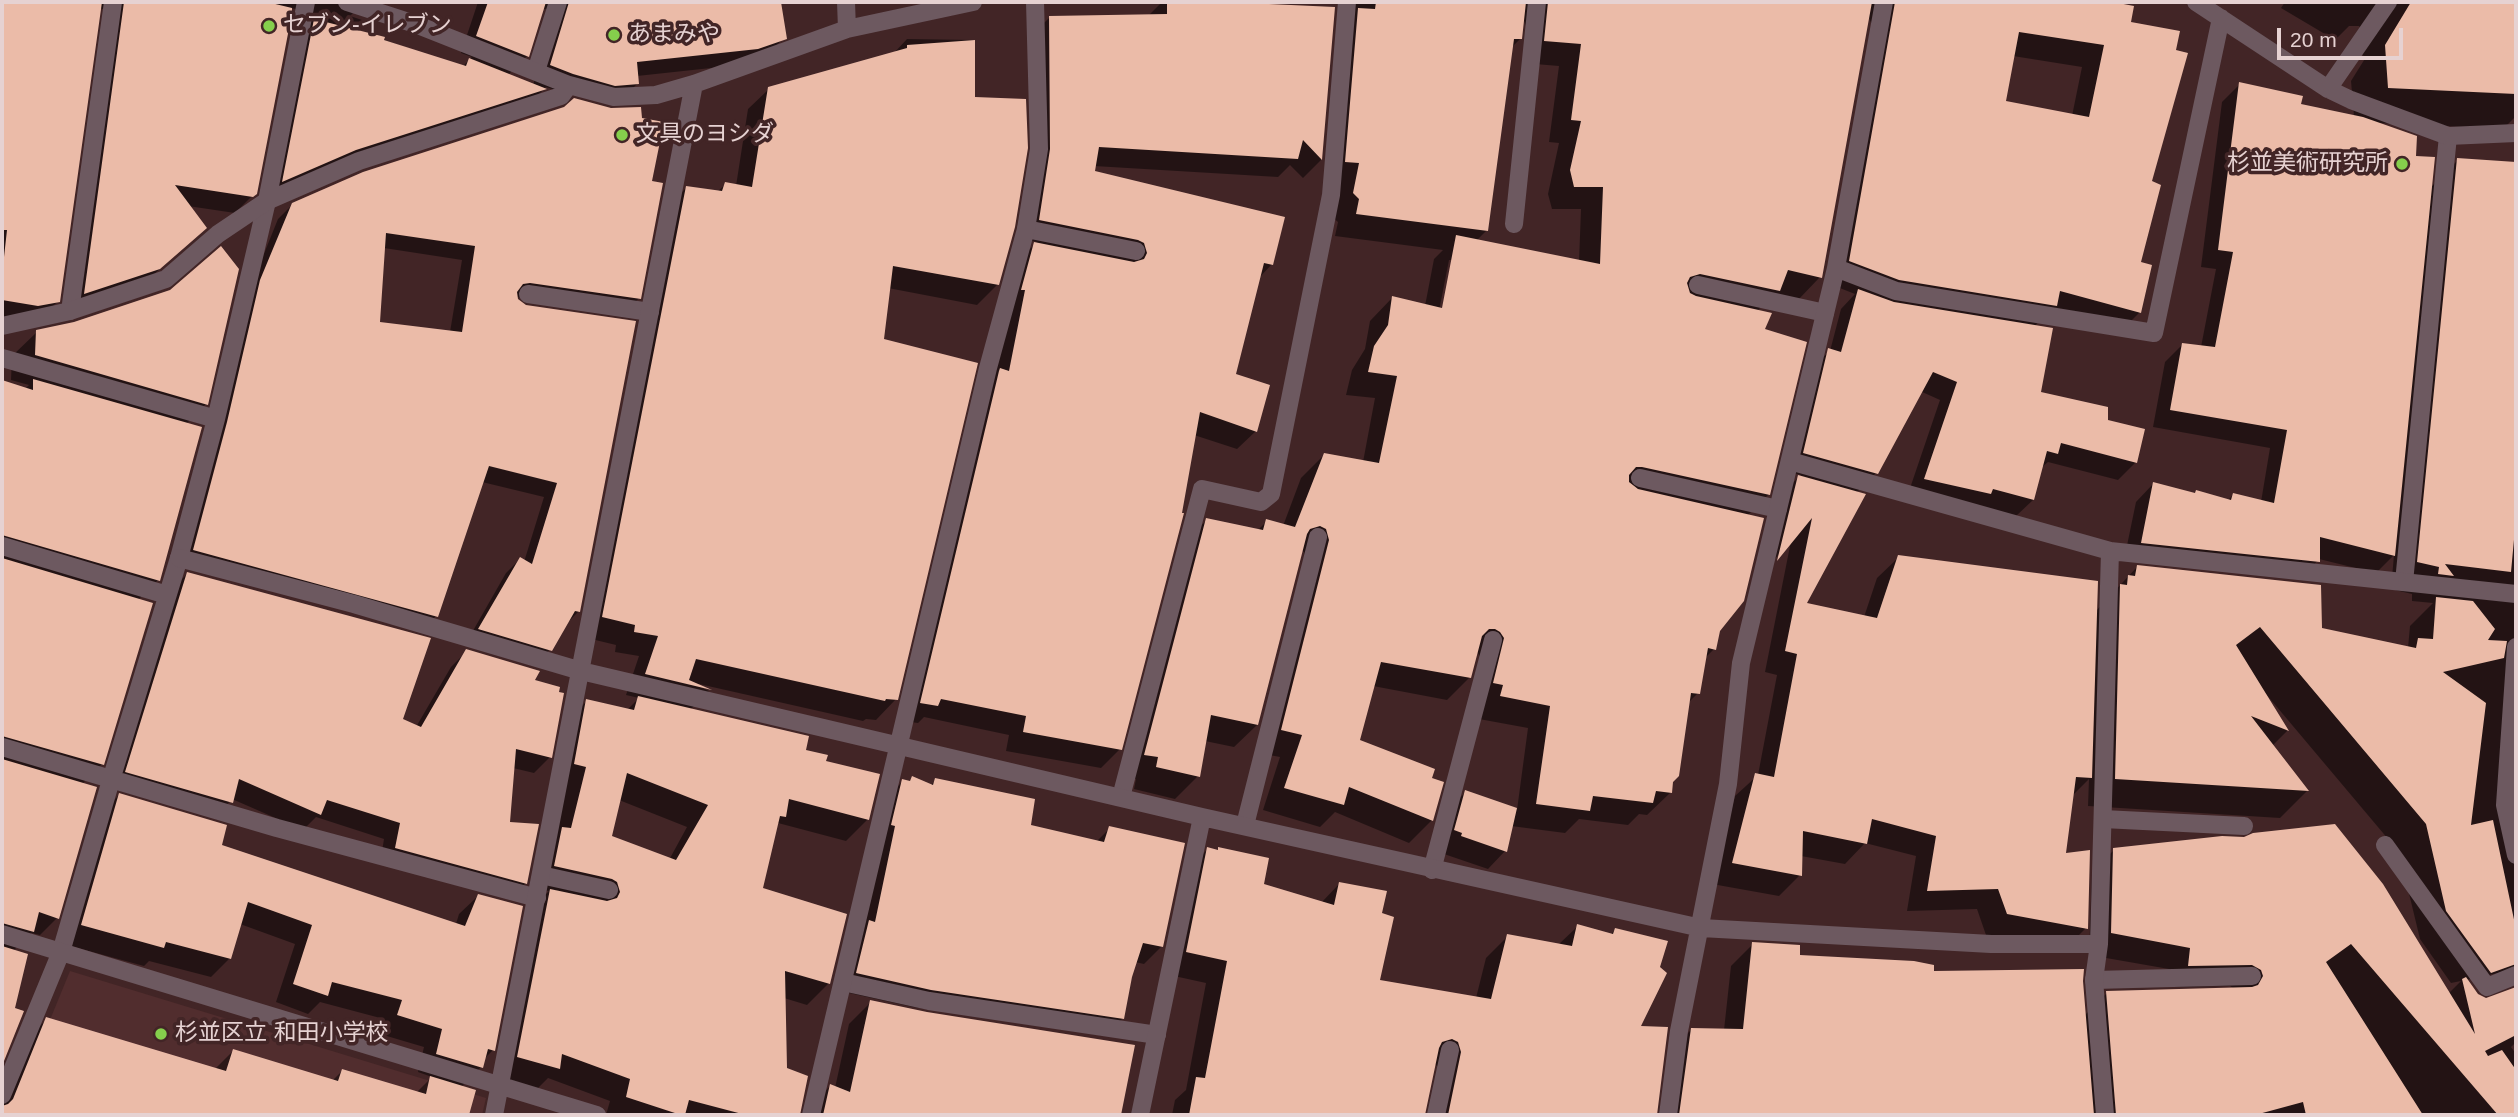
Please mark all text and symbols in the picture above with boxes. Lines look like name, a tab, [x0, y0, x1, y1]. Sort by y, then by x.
place label: セブン-イレブン	[283, 12, 452, 40]
scale bar	[2280, 14, 2406, 58]
marker: セブン-イレブン	[261, 18, 277, 34]
place label: あまみや	[628, 21, 720, 49]
marker: あまみや	[606, 27, 622, 43]
text: 20 m	[2290, 28, 2337, 51]
place label: 文具のヨシダ	[636, 121, 774, 149]
marker: 文具のヨシダ	[614, 127, 630, 143]
place label: 杉並美術研究所	[2227, 150, 2388, 178]
marker: 杉並美術研究所	[2394, 156, 2410, 172]
place label: 杉並区立 和田小学校	[175, 1020, 388, 1048]
marker: 杉並区立 和田小学校	[153, 1026, 169, 1042]

